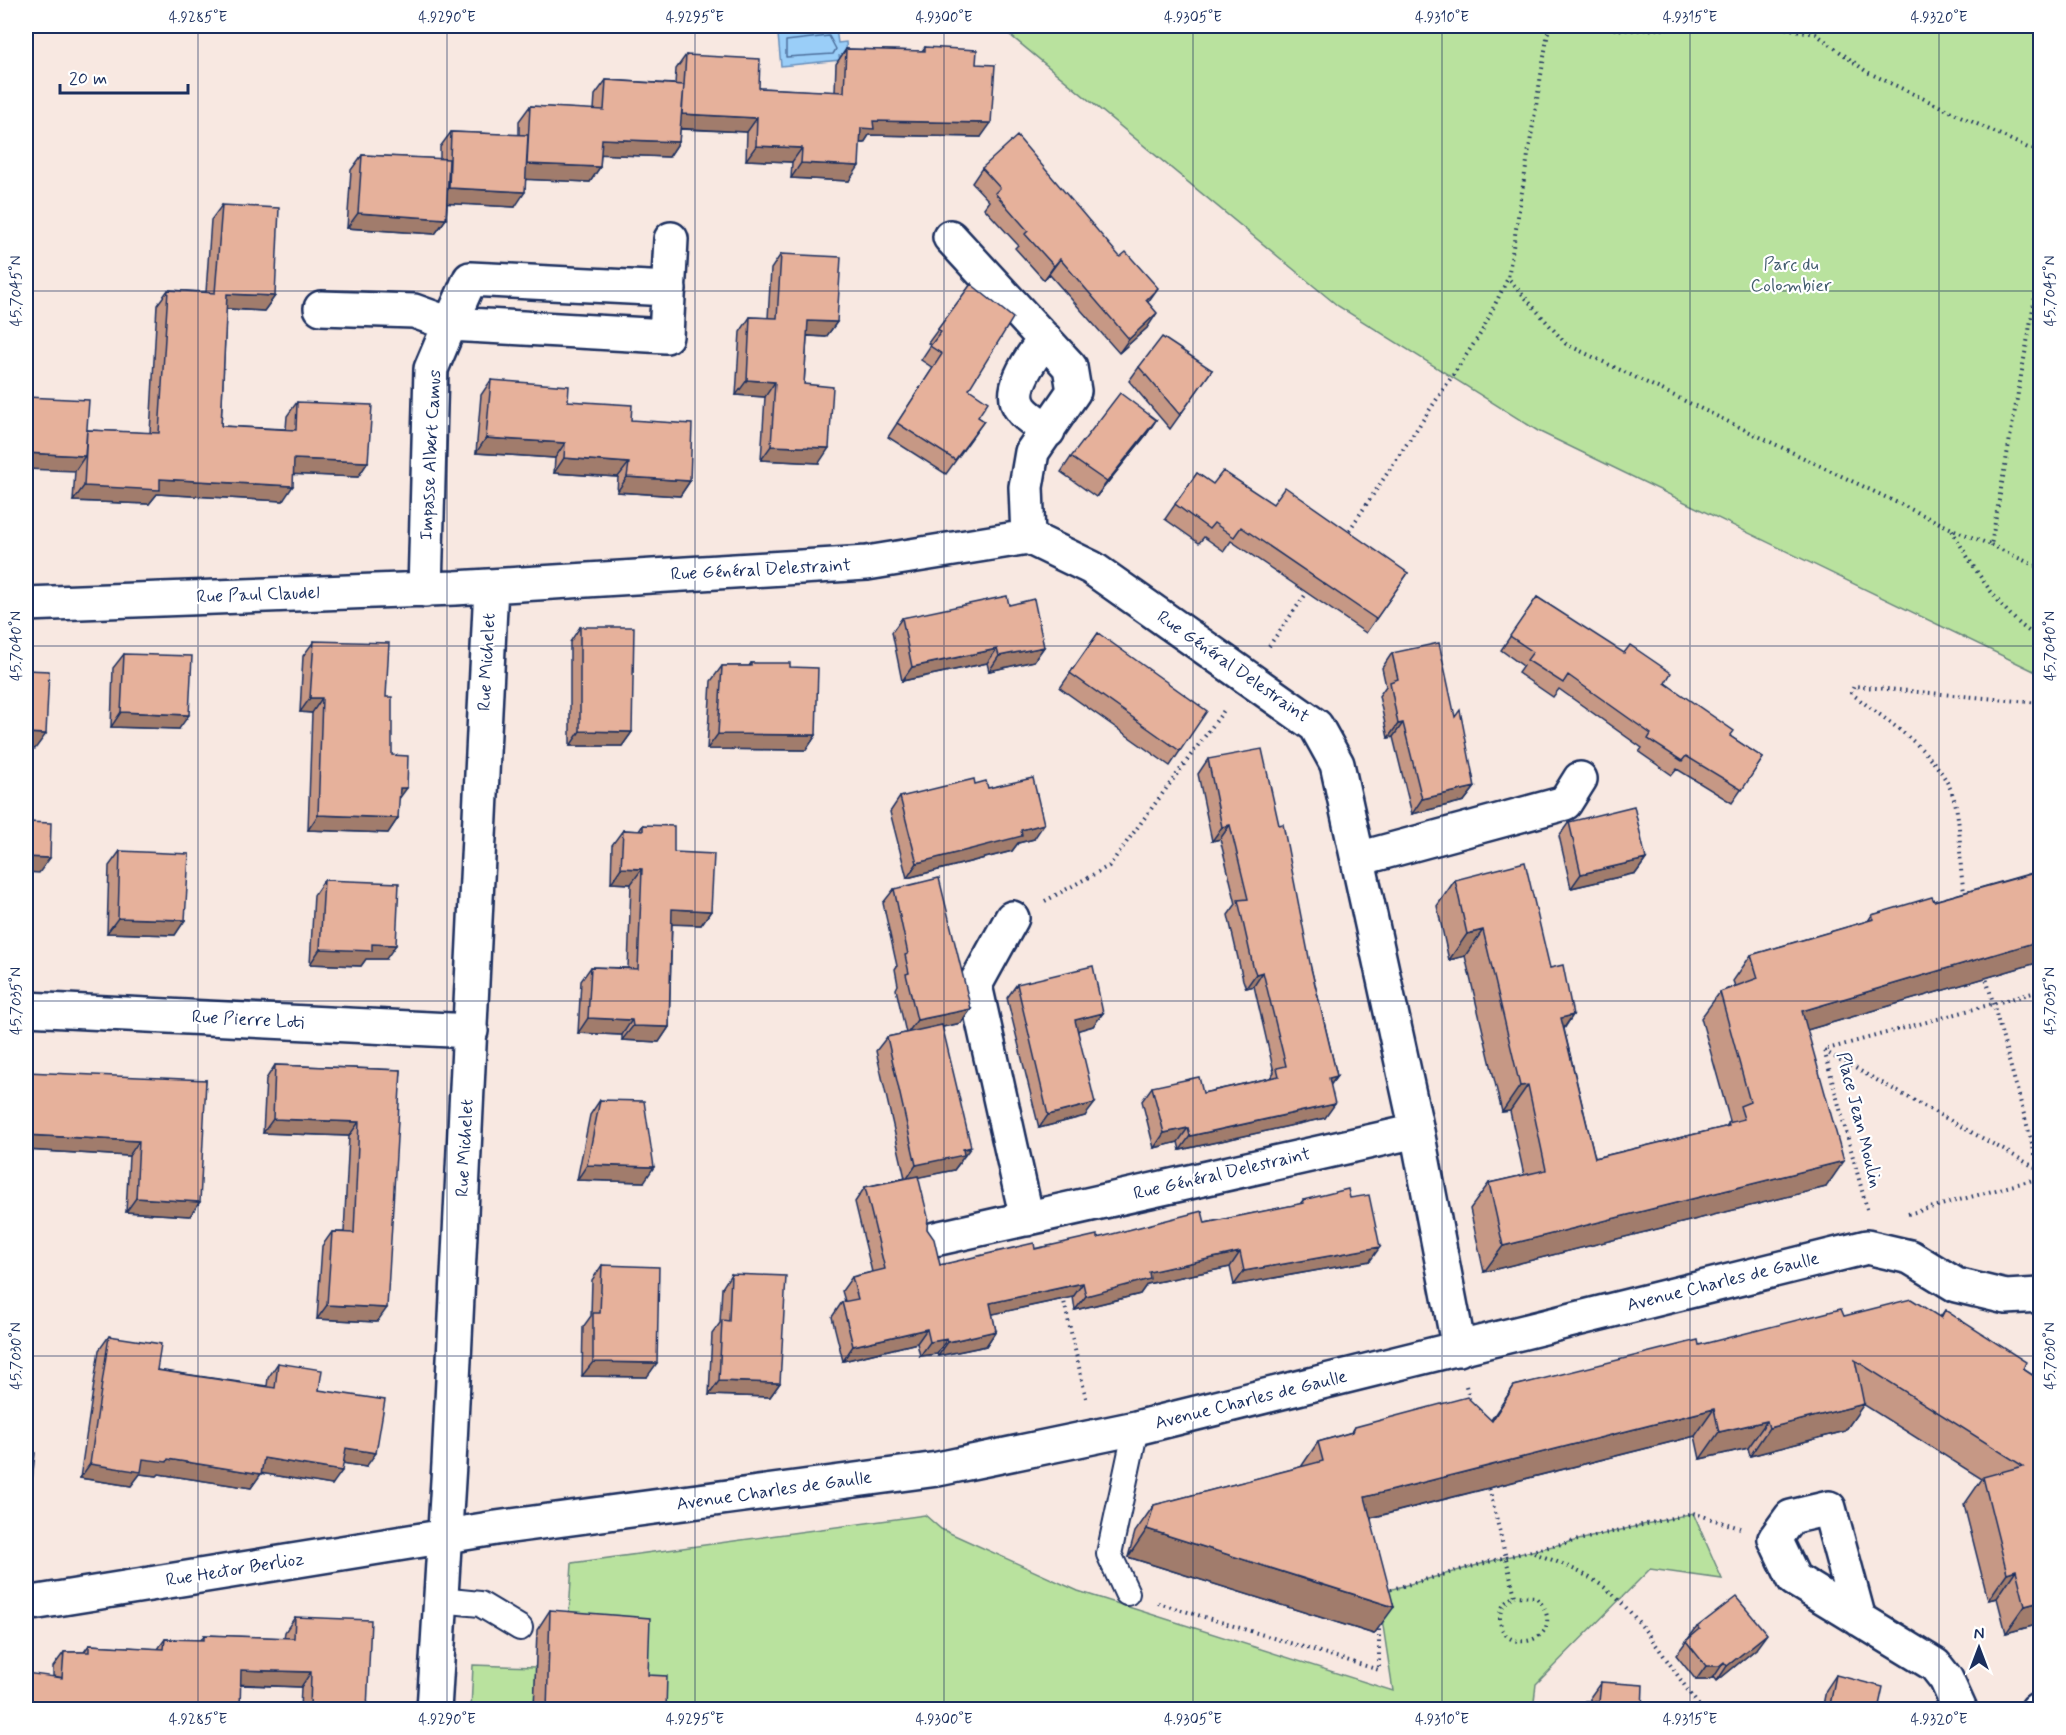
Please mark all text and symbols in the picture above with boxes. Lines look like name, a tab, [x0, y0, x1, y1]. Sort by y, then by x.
text: 4.9285°E	[169, 8, 227, 28]
text: 4.9290°E	[418, 8, 476, 28]
text: 4.9295°E	[666, 8, 724, 28]
text: 4.9300°E	[915, 8, 973, 28]
text: 4.9305°E	[1164, 8, 1222, 28]
text: 4.9310°E	[1415, 8, 1469, 28]
text: 4.9315°E	[1663, 8, 1718, 28]
text: 4.9320°E	[1910, 8, 1968, 28]
scale bar	[60, 57, 188, 95]
text: 20 m	[69, 67, 107, 91]
park label: Parc du Colombier	[1750, 253, 1832, 298]
text: 45.7045°N	[7, 256, 27, 326]
text: 45.7045°N	[2041, 256, 2061, 326]
street label: Impasse Albert Camus	[415, 369, 447, 541]
street label: Rue Général Delestraint	[670, 553, 852, 587]
street label: Rue Paul Claudel	[196, 581, 320, 609]
street label: Rue Général Delestraint	[1152, 605, 1314, 729]
text: 45.7040°N	[7, 611, 27, 681]
text: 45.7040°N	[2041, 611, 2061, 681]
street label: Rue Michelet	[472, 612, 502, 712]
text: 45.7035°N	[7, 967, 27, 1035]
text: 45.7035°N	[2041, 967, 2061, 1035]
street label: Rue Pierre Loti	[191, 1005, 305, 1035]
street label: Place Jean Moulin	[1831, 1050, 1887, 1190]
street label: Rue Michelet	[450, 1098, 480, 1198]
street label: Rue Général Delestraint	[1131, 1142, 1313, 1206]
street label: Avenue Charles de Gaulle	[1625, 1246, 1822, 1317]
text: 45.7030°N	[7, 1322, 27, 1390]
text: 45.7030°N	[2041, 1322, 2061, 1390]
street label: Avenue Charles de Gaulle	[1153, 1364, 1350, 1435]
street label: Avenue Charles de Gaulle	[675, 1465, 873, 1517]
street label: Rue Hector Berlioz	[164, 1547, 306, 1593]
north arrow	[1949, 1618, 2009, 1678]
text: N	[1974, 1624, 1984, 1645]
text: 4.9285°E	[169, 1710, 227, 1730]
text: 4.9290°E	[418, 1710, 476, 1730]
text: 4.9295°E	[666, 1710, 724, 1730]
text: 4.9300°E	[915, 1710, 973, 1730]
text: 4.9305°E	[1164, 1710, 1222, 1730]
text: 4.9310°E	[1415, 1710, 1469, 1730]
text: 4.9315°E	[1663, 1710, 1718, 1730]
text: 4.9320°E	[1910, 1710, 1968, 1730]

